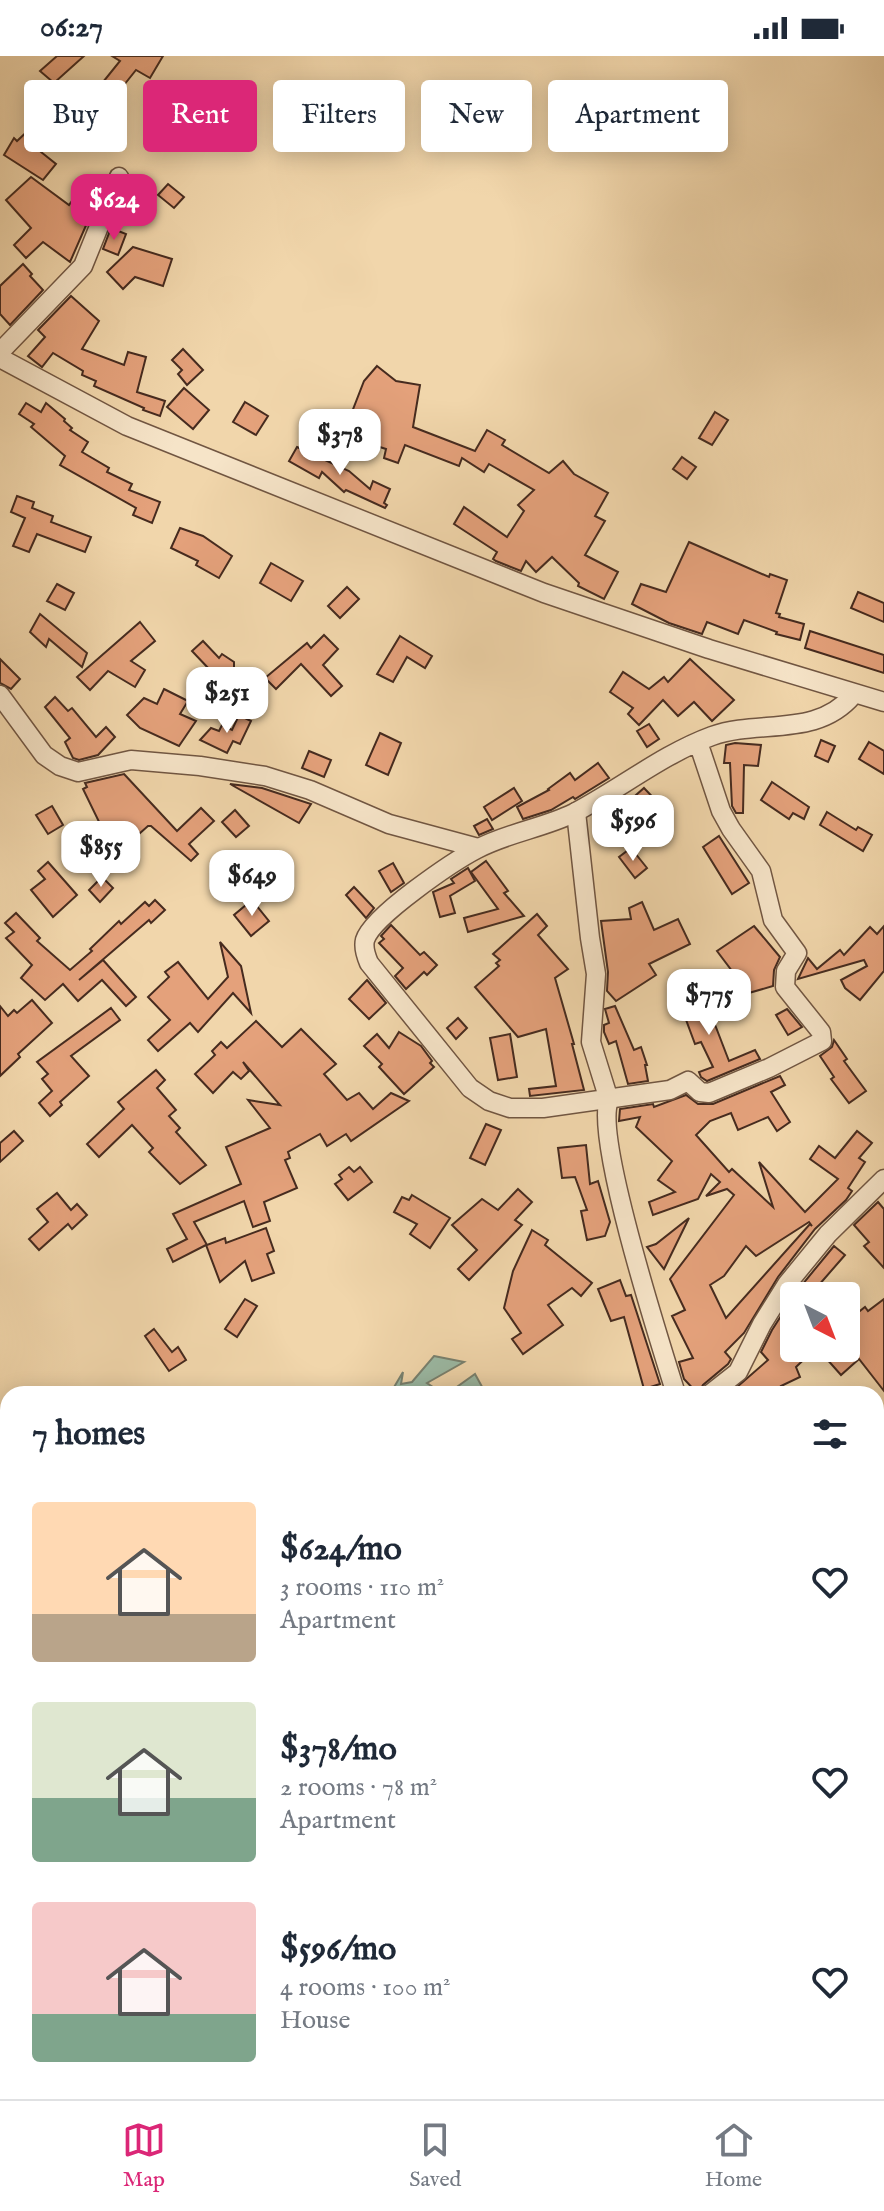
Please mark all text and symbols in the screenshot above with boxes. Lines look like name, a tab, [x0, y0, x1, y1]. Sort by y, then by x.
text: 06:27	[40, 9, 103, 47]
chip: Buy	[24, 80, 127, 152]
chip: Rent	[143, 80, 257, 152]
chip: Filters	[273, 80, 405, 152]
chip: New	[421, 80, 532, 152]
chip: Apartment	[548, 80, 728, 152]
pin: $624	[67, 174, 161, 242]
text: $624	[89, 183, 139, 216]
pin: $378	[293, 409, 387, 477]
text: $378	[317, 418, 363, 451]
pin: $251	[180, 667, 274, 735]
text: $251	[204, 676, 250, 709]
pin: $596	[586, 795, 680, 863]
text: $596	[610, 804, 656, 837]
pin: $855	[54, 821, 148, 889]
text: $855	[79, 830, 123, 863]
pin: $649	[205, 850, 299, 918]
text: $649	[227, 859, 277, 892]
pin: $775	[662, 969, 756, 1037]
text: $775	[685, 978, 733, 1011]
north arrow	[780, 1282, 860, 1362]
map controls	[780, 1282, 860, 1362]
icon: filters	[808, 1412, 852, 1456]
text: 7 homes	[32, 1413, 145, 1456]
text: $624/mo	[280, 1528, 402, 1571]
icon: home	[96, 1534, 192, 1630]
icon: heart	[808, 1560, 852, 1604]
text: 3 rooms · 110 m²	[280, 1571, 444, 1604]
text: Apartment	[280, 1604, 396, 1637]
text: $378/mo	[280, 1728, 397, 1771]
icon: home	[96, 1734, 192, 1830]
icon: heart	[808, 1760, 852, 1804]
text: 2 rooms · 78 m²	[280, 1771, 437, 1804]
text: Apartment	[280, 1804, 396, 1837]
text: $596/mo	[280, 1928, 396, 1971]
icon: home	[96, 1934, 192, 2030]
icon: heart	[808, 1960, 852, 2004]
text: 4 rooms · 100 m²	[280, 1971, 450, 2004]
text: House	[280, 2004, 350, 2037]
tab: Map	[122, 2118, 166, 2194]
tab: Saved	[409, 2118, 461, 2194]
tab: Home	[705, 2118, 762, 2194]

